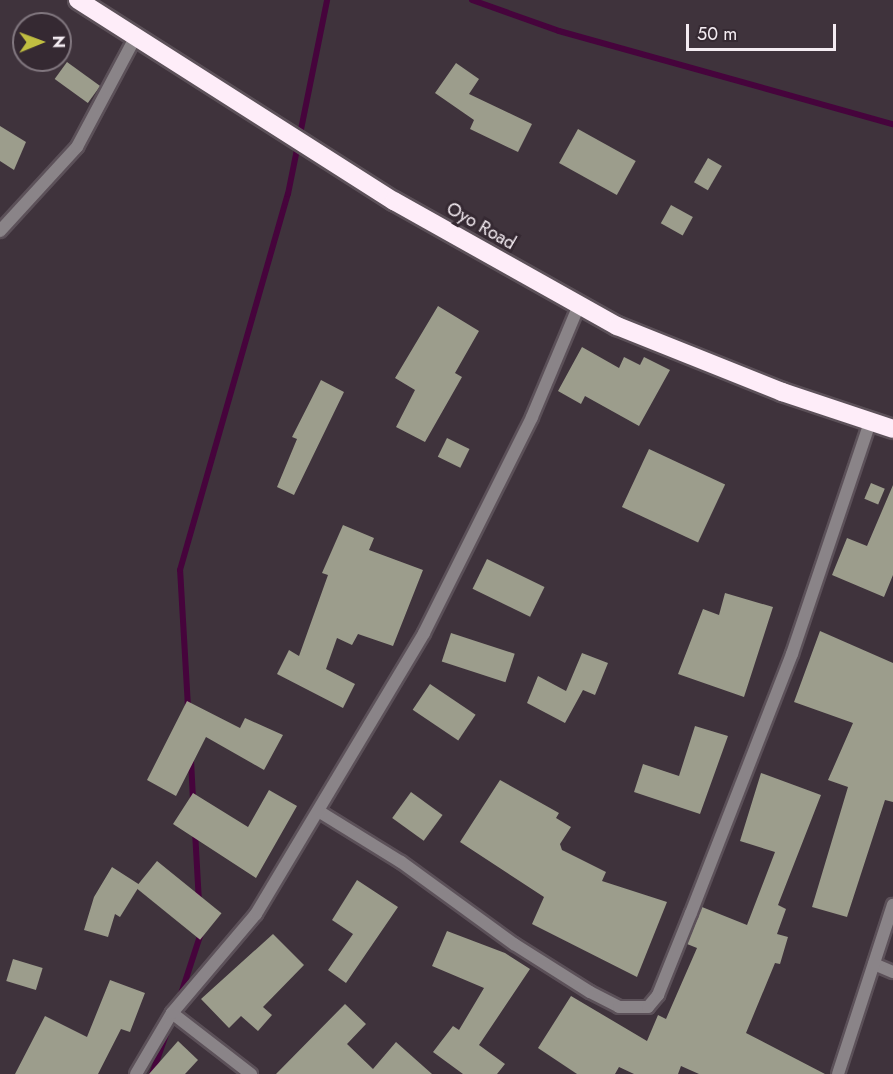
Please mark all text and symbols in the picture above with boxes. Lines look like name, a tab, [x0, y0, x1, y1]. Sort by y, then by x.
north arrow	[12, 12, 72, 72]
scale bar	[689, 12, 839, 50]
text: 50 m	[697, 21, 737, 47]
text: N	[47, 35, 70, 48]
street label: Oyo Road	[443, 198, 519, 254]

